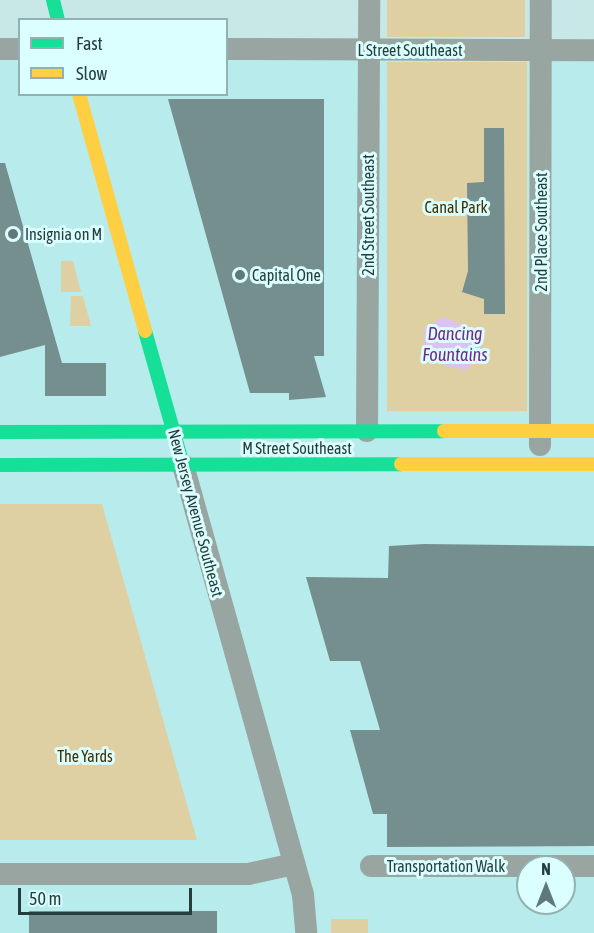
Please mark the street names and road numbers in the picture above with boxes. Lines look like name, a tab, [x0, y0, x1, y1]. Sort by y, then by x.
street label: L Street Southeast	[358, 40, 462, 60]
street label: 2nd Street Southeast	[358, 154, 378, 276]
street label: 2nd Place Southeast	[531, 172, 551, 292]
street label: New Jersey Avenue Southeast	[164, 427, 228, 599]
street label: M Street Southeast	[242, 438, 352, 458]
street label: Transportation Walk	[387, 856, 505, 876]

